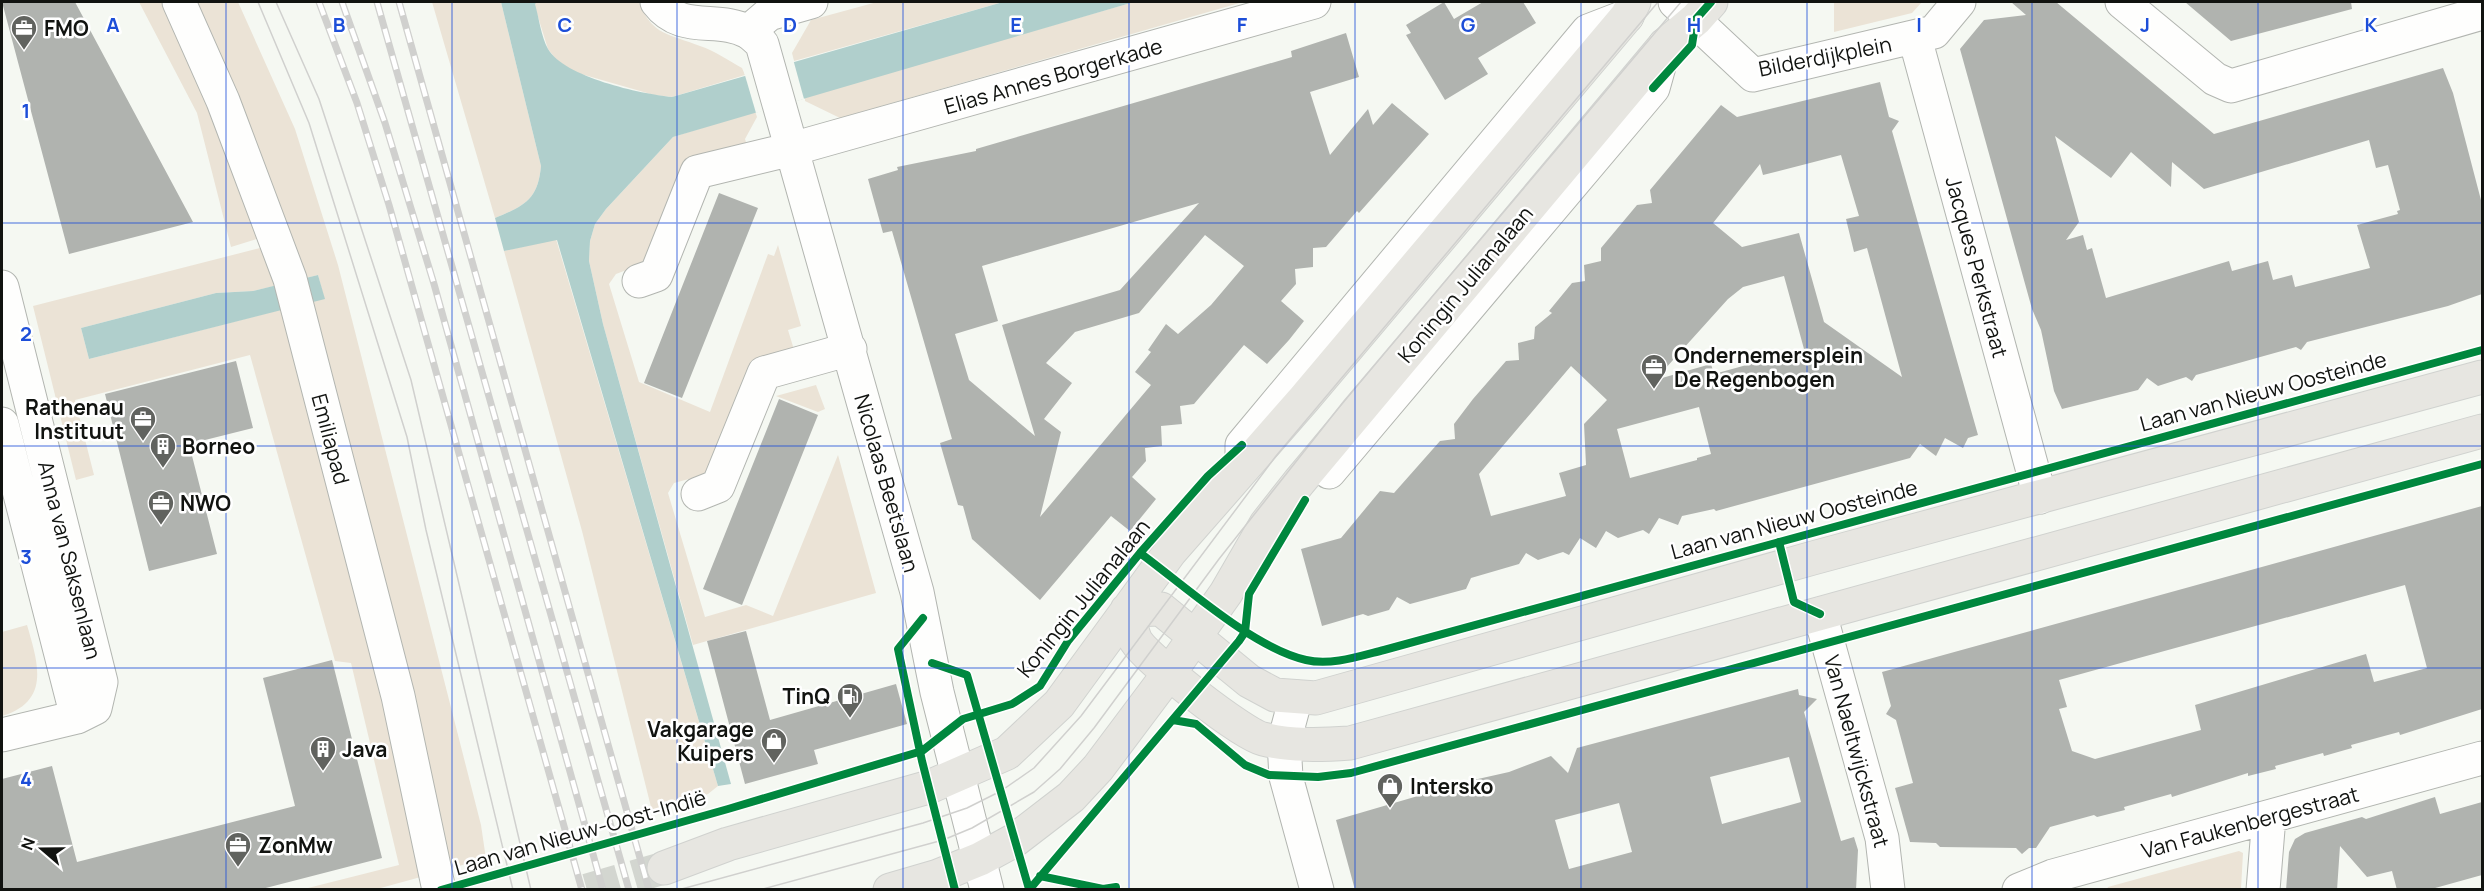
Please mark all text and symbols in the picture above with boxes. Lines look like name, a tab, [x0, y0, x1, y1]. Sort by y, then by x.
text: A	[106, 11, 120, 38]
text: B	[333, 11, 346, 38]
text: C	[558, 11, 572, 38]
text: D	[783, 11, 797, 38]
text: E	[1010, 11, 1022, 38]
text: F	[1237, 11, 1248, 38]
text: G	[1461, 11, 1476, 38]
text: H	[1687, 11, 1701, 38]
text: I	[1916, 11, 1922, 38]
text: J	[2140, 11, 2150, 38]
text: K	[2365, 11, 2378, 38]
office icon: FMO	[9, 13, 39, 51]
place label: FMO	[44, 14, 89, 42]
street label: Bilderdijkplein	[1756, 29, 1894, 83]
street label: Elias Annes Borgerkade	[941, 31, 1165, 121]
text: 1	[22, 97, 30, 124]
street label: Jacques Perkstraat	[1939, 173, 2015, 361]
street label: Koningin Julianalaan	[1391, 200, 1539, 368]
text: 2	[20, 320, 32, 347]
place label: Ondernemersplein De Regenbogen	[1674, 341, 1863, 393]
street label: Laan van Nieuw Oosteinde	[2137, 345, 2389, 437]
office icon: Ondernemersplein De Regenbogen	[1639, 352, 1669, 390]
street label: Emiliapad	[305, 391, 357, 487]
street label: Nicolaas Beetslaan	[848, 391, 926, 575]
place label: Rathenau Instituut	[25, 393, 124, 445]
office icon: Rathenau Instituut	[128, 404, 158, 442]
building icon: Borneo	[148, 431, 178, 469]
place label: Borneo	[182, 432, 255, 460]
street label: Anna van Saksenlaan	[32, 458, 108, 662]
street label: Laan van Nieuw Oosteinde	[1668, 473, 1920, 565]
office icon: NWO	[146, 488, 176, 526]
place label: NWO	[180, 489, 231, 517]
street label: Koningin Julianalaan	[1010, 513, 1156, 683]
text: 3	[20, 543, 32, 570]
street label: Van Naeltwijckstraat	[1818, 652, 1896, 850]
fuel station icon: TinQ	[835, 681, 865, 719]
place label: TinQ	[782, 682, 830, 710]
place label: Vakgarage Kuipers	[647, 715, 754, 767]
shop icon: Vakgarage Kuipers	[759, 726, 789, 764]
building icon: Java	[308, 734, 338, 772]
place label: Java	[342, 735, 387, 763]
text: 4	[20, 765, 32, 792]
shop icon: Intersko	[1375, 771, 1405, 809]
place label: Intersko	[1410, 772, 1494, 800]
street label: Van Faukenbergestraat	[2138, 780, 2362, 864]
street label: Laan van Nieuw-Oost-Indië	[451, 783, 709, 881]
north arrow	[12, 819, 72, 879]
office icon: ZonMw	[223, 830, 253, 868]
place label: ZonMw	[258, 831, 333, 859]
text: N	[16, 835, 40, 853]

